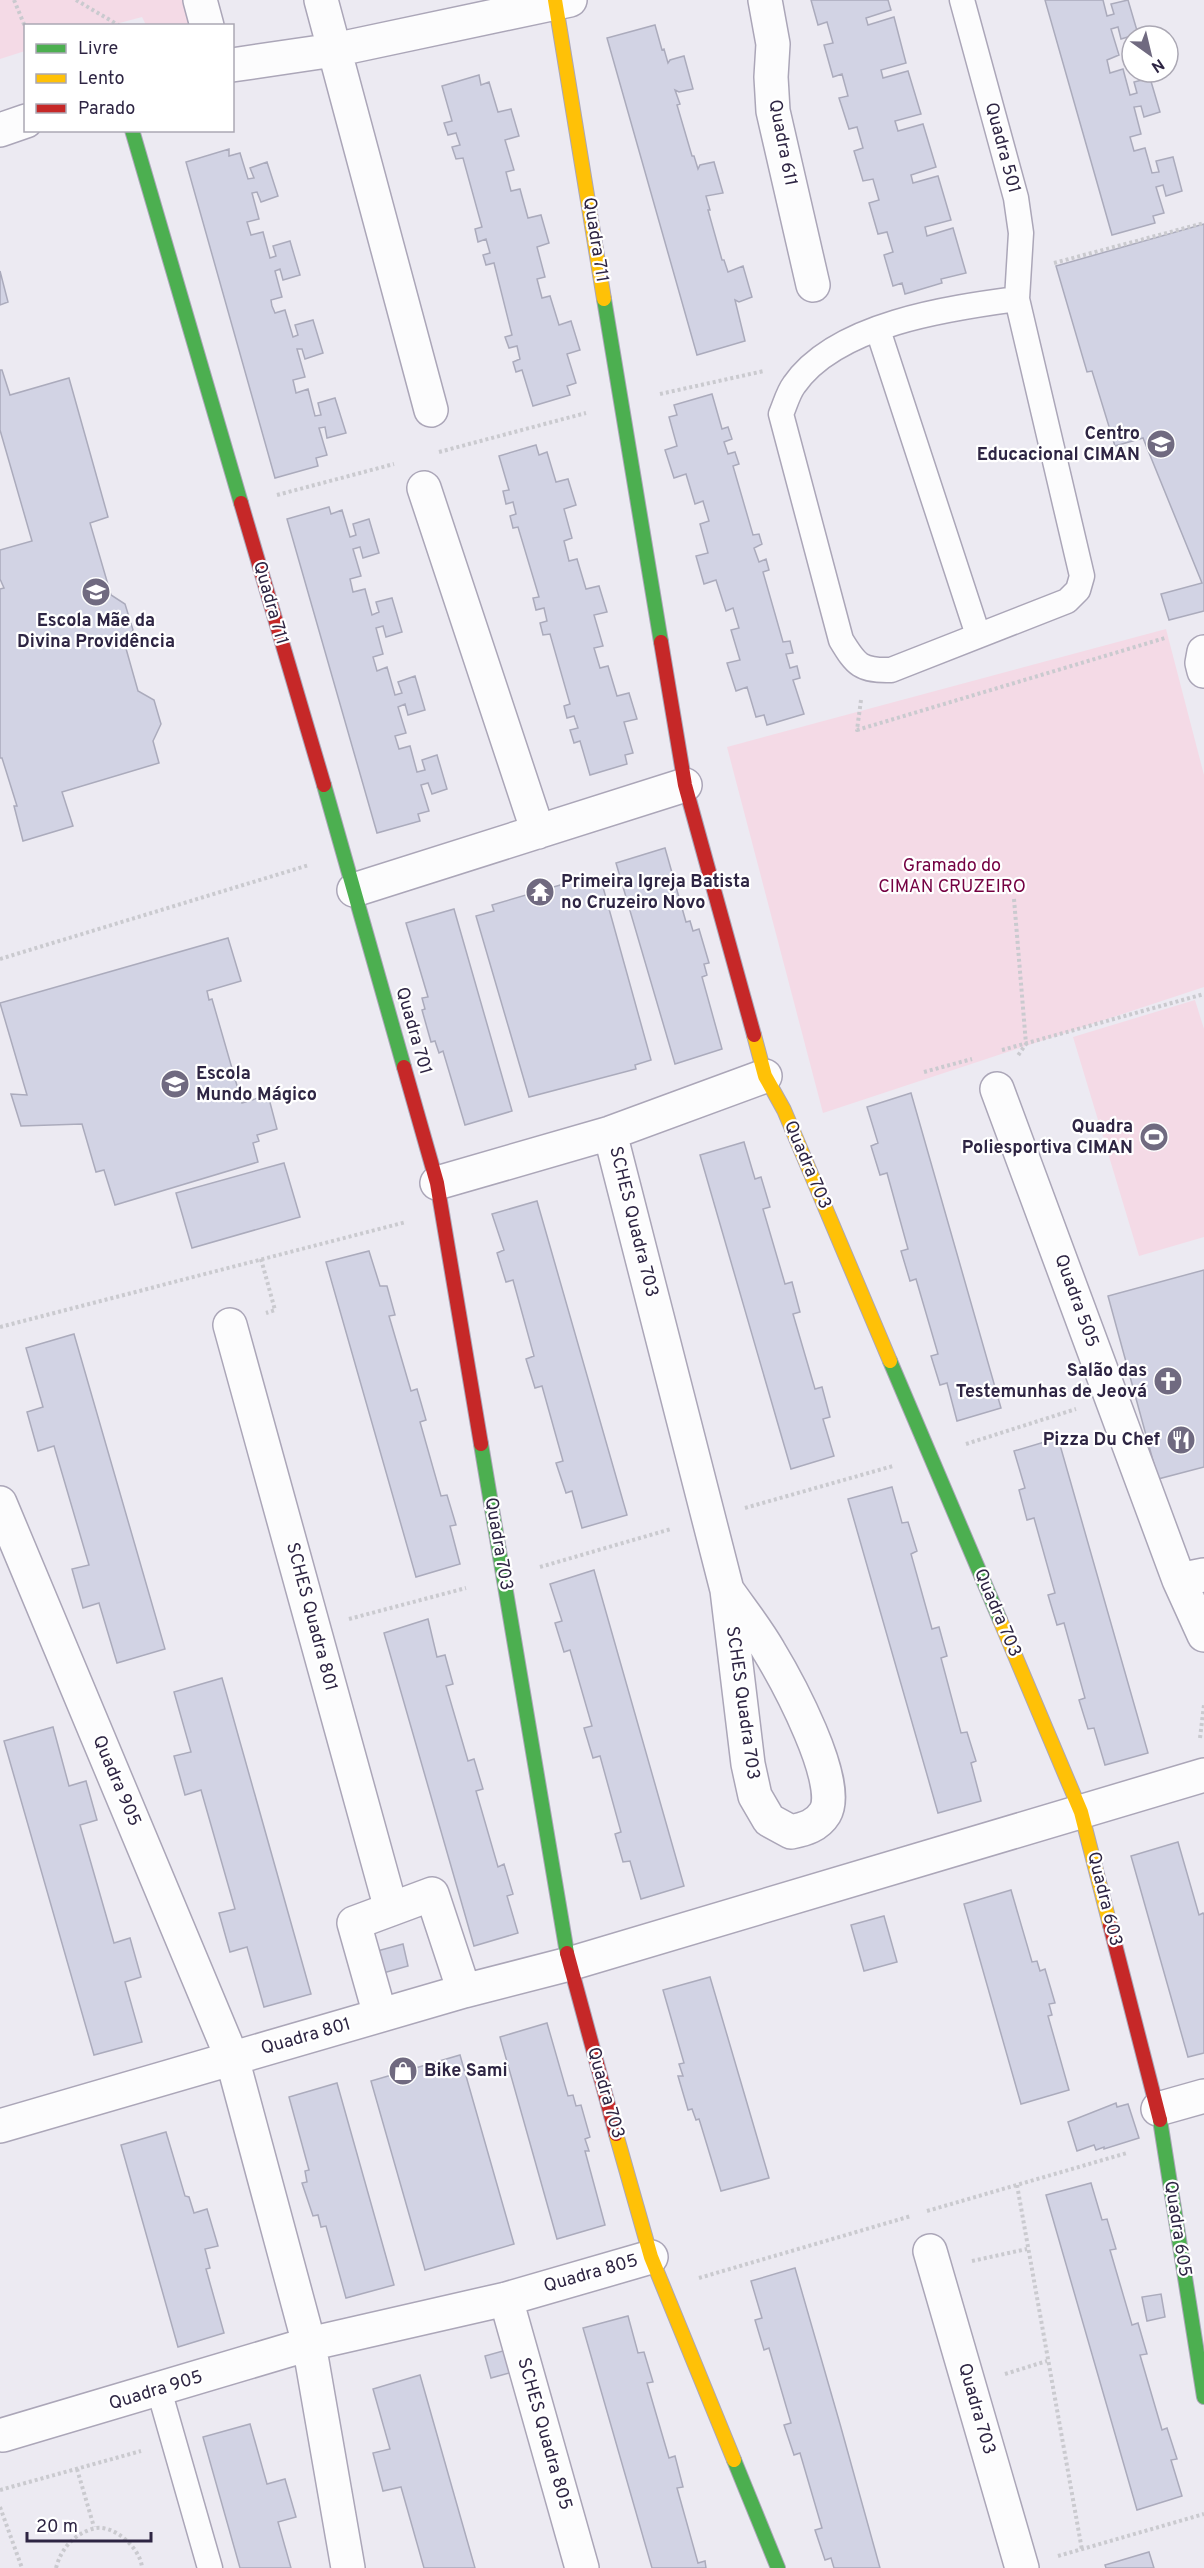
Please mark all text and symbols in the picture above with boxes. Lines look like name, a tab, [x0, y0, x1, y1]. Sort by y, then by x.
legend	[24, 24, 234, 132]
north arrow	[1120, 24, 1180, 84]
text: Livre	[78, 38, 118, 61]
text: N	[1147, 53, 1168, 76]
text: Lento	[78, 68, 124, 91]
text: Parado	[78, 98, 135, 121]
street label: Quadra 611	[762, 98, 802, 188]
street label: Quadra 501	[979, 100, 1025, 196]
street label: Quadra 711	[577, 196, 613, 284]
place label: Centro Educacional CIMAN	[977, 423, 1140, 467]
school or university icon: Centro Educacional CIMAN	[1145, 428, 1177, 460]
street label: Quadra 711	[247, 558, 293, 648]
school or university icon: Escola Mãe da Divina Providência	[80, 576, 112, 608]
place label: Escola Mãe da Divina Providência	[17, 610, 175, 654]
park label: Gramado do CIMAN CRUZEIRO	[878, 855, 1026, 899]
place label: Primeira Igreja Batista no Cruzeiro Novo	[561, 871, 750, 915]
temple icon: Primeira Igreja Batista no Cruzeiro Novo	[524, 876, 556, 908]
street label: Quadra 701	[390, 985, 436, 1077]
place label: Escola Mundo Mágico	[196, 1063, 317, 1107]
school or university icon: Escola Mundo Mágico	[159, 1068, 191, 1100]
place label: Quadra Poliesportiva CIMAN	[962, 1116, 1133, 1160]
street label: Quadra 703	[778, 1117, 836, 1213]
sports icon: Quadra Poliesportiva CIMAN	[1138, 1121, 1170, 1153]
street label: SCHES Quadra 703	[603, 1144, 663, 1300]
street label: Quadra 505	[1049, 1251, 1103, 1351]
place label: Salão das Testemunhas de Jeová	[956, 1360, 1147, 1404]
church icon: Salão das Testemunhas de Jeová	[1152, 1365, 1184, 1397]
restaurant icon: Pizza Du Chef	[1165, 1424, 1197, 1456]
place label: Pizza Du Chef	[1043, 1429, 1160, 1452]
street label: Quadra 703	[479, 1496, 517, 1592]
street label: SCHES Quadra 801	[280, 1540, 342, 1694]
street label: Quadra 703	[968, 1565, 1026, 1661]
street label: SCHES Quadra 703	[720, 1625, 764, 1781]
street label: Quadra 905	[86, 1732, 146, 1830]
street label: Quadra 603	[1081, 1849, 1127, 1949]
street label: Quadra 801	[258, 2013, 354, 2061]
street label: Quadra 703	[581, 2045, 629, 2141]
shop icon: Bike Sami	[387, 2055, 419, 2087]
place label: Bike Sami	[424, 2060, 508, 2083]
street label: Quadra 605	[1158, 2179, 1196, 2279]
street label: Quadra 805	[541, 2250, 641, 2298]
street label: SCHES Quadra 805	[511, 2355, 577, 2513]
street label: Quadra 703	[952, 2361, 1000, 2457]
street label: Quadra 905	[106, 2366, 206, 2416]
scale bar	[27, 2505, 152, 2543]
text: 20 m	[36, 2516, 78, 2539]

